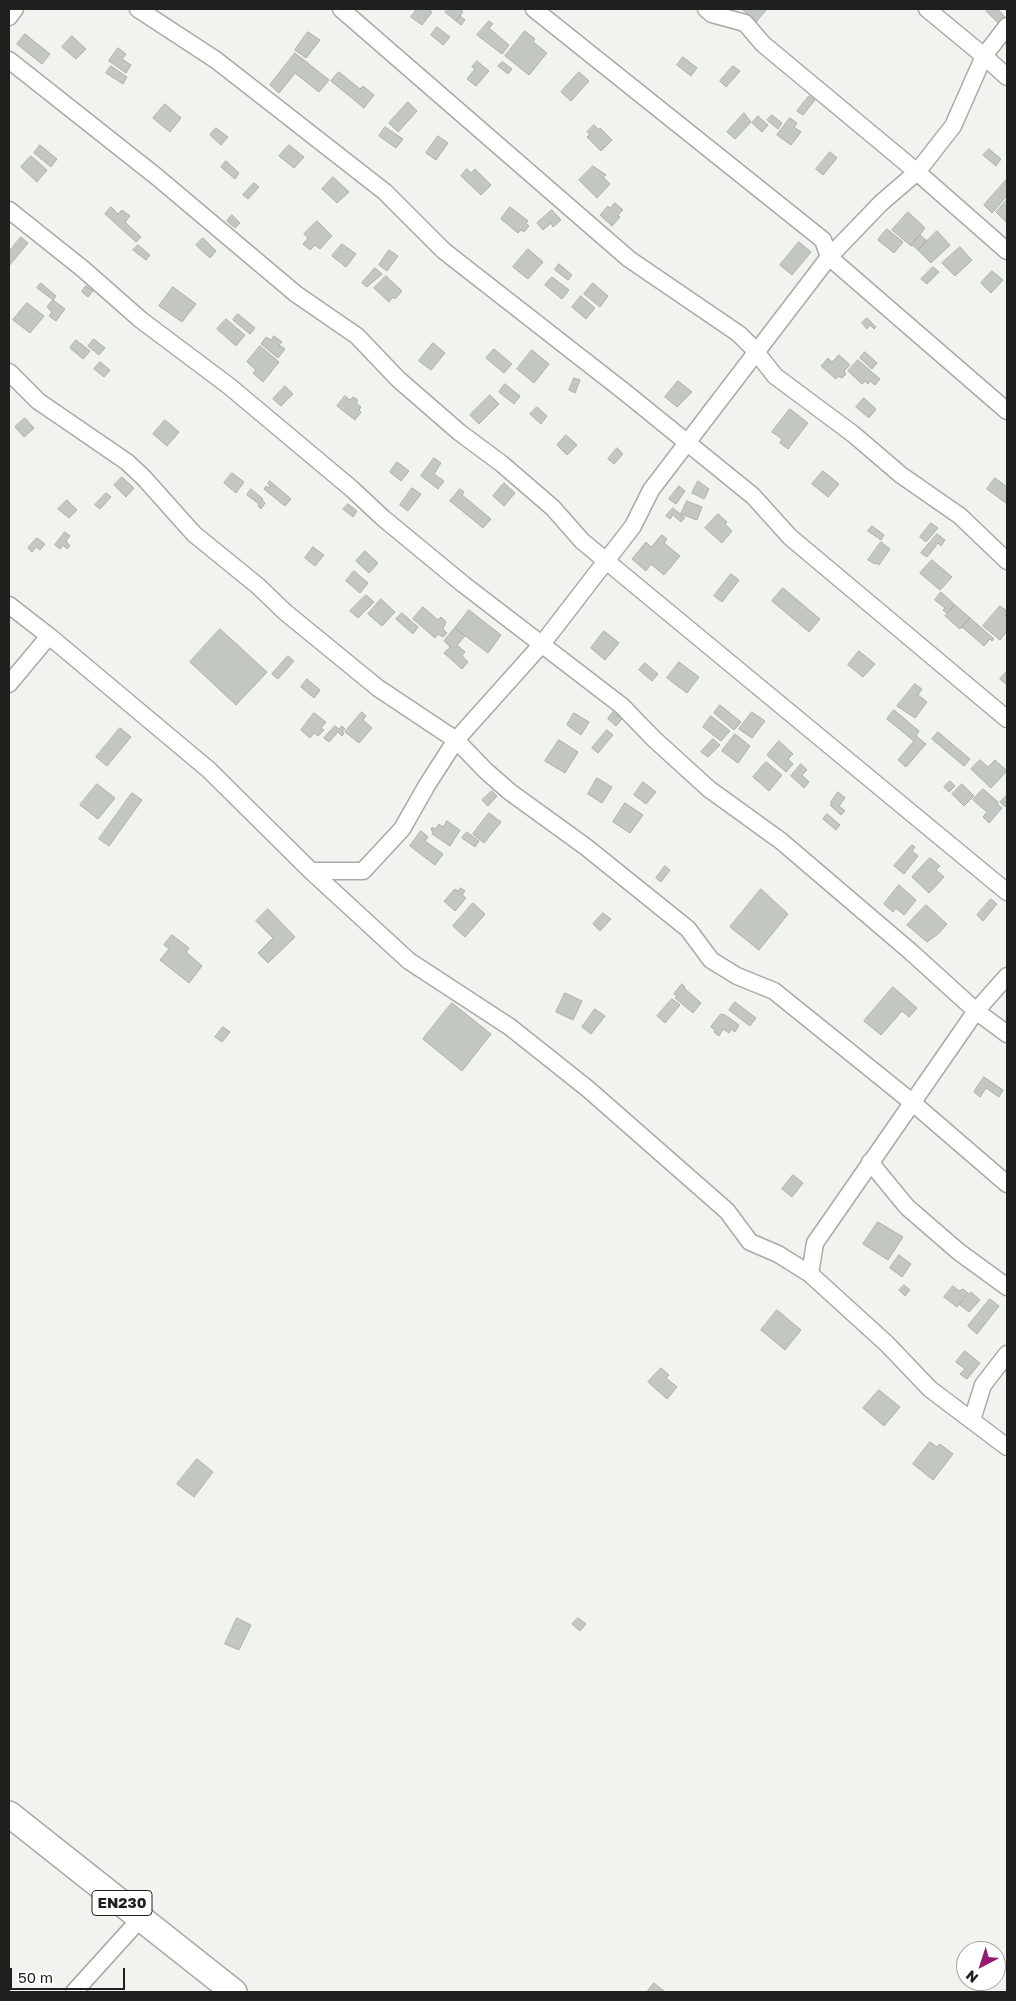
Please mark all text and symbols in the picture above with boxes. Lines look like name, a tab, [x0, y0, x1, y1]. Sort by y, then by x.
road number: EN230	[92, 1890, 152, 1916]
north arrow	[956, 1941, 1006, 1991]
scale bar	[12, 1958, 128, 1990]
text: N	[962, 1967, 981, 1987]
text: 50 m	[18, 1968, 53, 1986]

